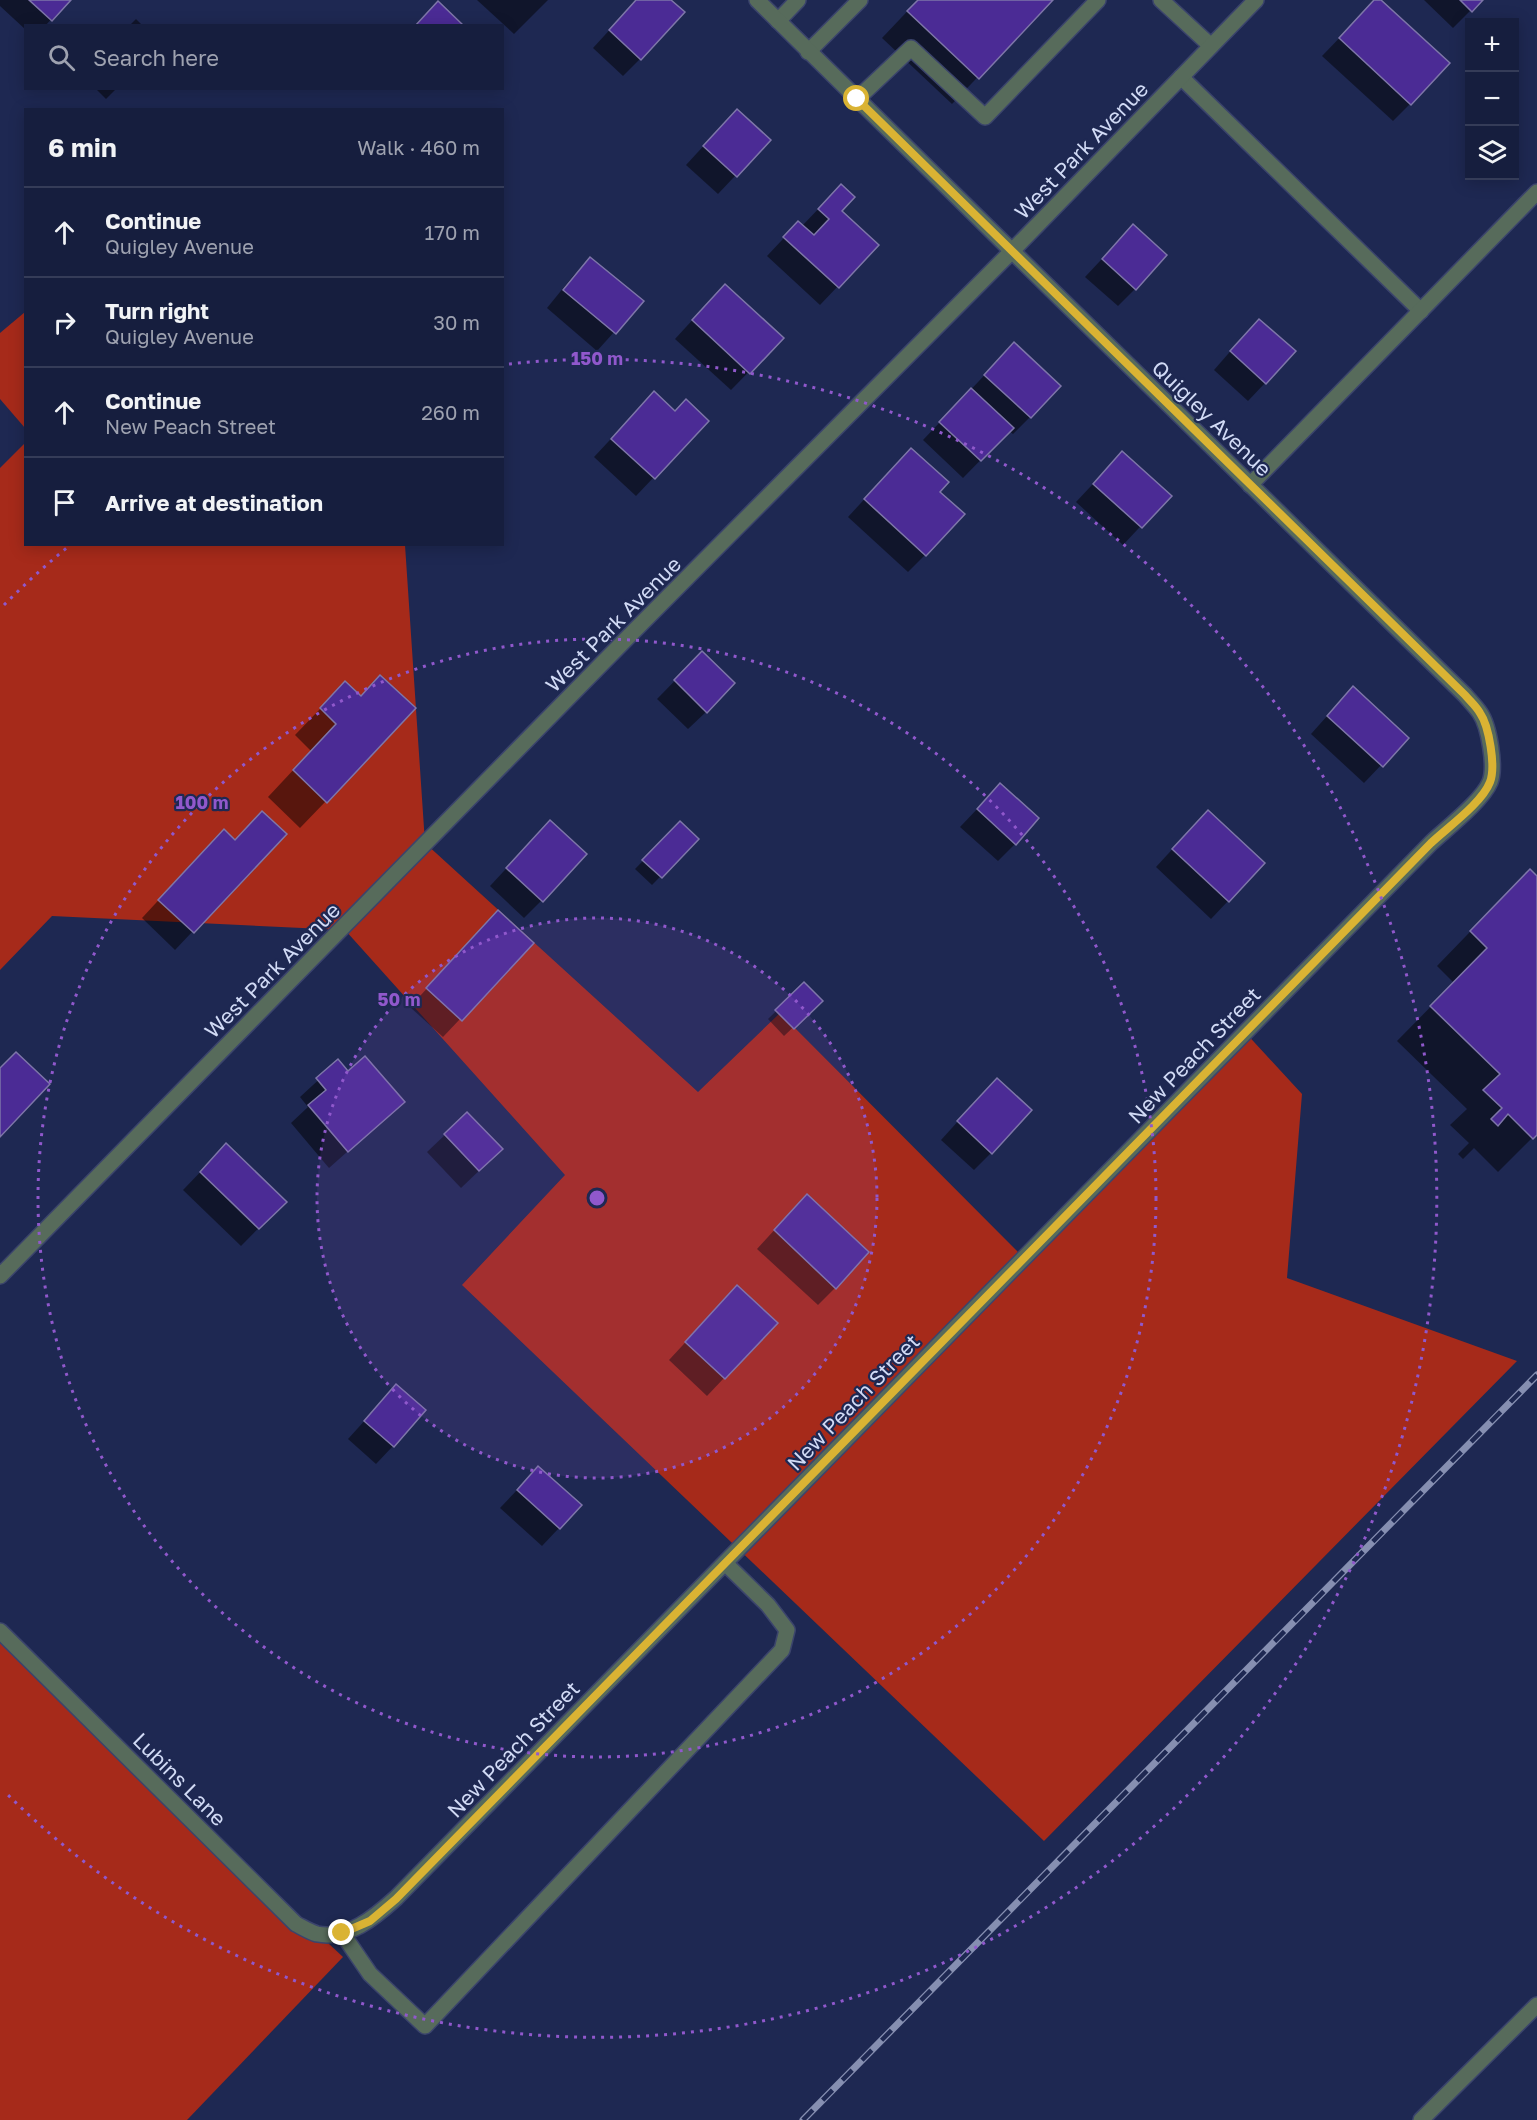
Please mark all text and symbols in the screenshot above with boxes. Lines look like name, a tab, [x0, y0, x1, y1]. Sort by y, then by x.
map controls	[1465, 18, 1519, 180]
button: +	[1465, 18, 1519, 72]
search box	[24, 24, 504, 90]
icon: search	[45, 41, 78, 74]
text: Search here	[93, 44, 219, 71]
button: −	[1465, 72, 1519, 126]
street label: West Park Avenue	[1009, 76, 1153, 224]
route start	[843, 85, 869, 111]
button: layers	[1465, 126, 1519, 180]
text: 6 min	[48, 132, 117, 163]
text: Walk · 460 m	[357, 135, 480, 159]
text: Continue	[105, 207, 201, 234]
icon: ahead	[48, 216, 81, 249]
text: 170 m	[425, 220, 480, 244]
text: Quigley Avenue	[105, 234, 254, 258]
text: Turn right	[105, 297, 209, 324]
icon: right	[48, 306, 81, 339]
text: 30 m	[433, 310, 480, 334]
text: Quigley Avenue	[105, 324, 254, 348]
text: 150 m	[571, 347, 623, 369]
street label: Quigley Avenue	[1147, 354, 1277, 482]
text: Continue	[105, 387, 201, 414]
icon: ahead	[48, 396, 81, 429]
text: 260 m	[421, 400, 480, 424]
text: New Peach Street	[105, 414, 276, 438]
icon: arrive	[48, 486, 81, 519]
text: Arrive at destination	[105, 489, 323, 516]
street label: West Park Avenue	[540, 551, 686, 697]
text: 100 m	[176, 791, 228, 813]
street label: West Park Avenue	[199, 897, 345, 1043]
street label: New Peach Street	[1122, 981, 1266, 1129]
text: 50 m	[378, 988, 420, 1010]
centre of rings	[587, 1188, 607, 1208]
street label: New Peach Street	[781, 1328, 925, 1476]
street label: New Peach Street	[441, 1675, 585, 1823]
street label: Lubins Lane	[128, 1727, 232, 1831]
route end	[328, 1919, 354, 1945]

